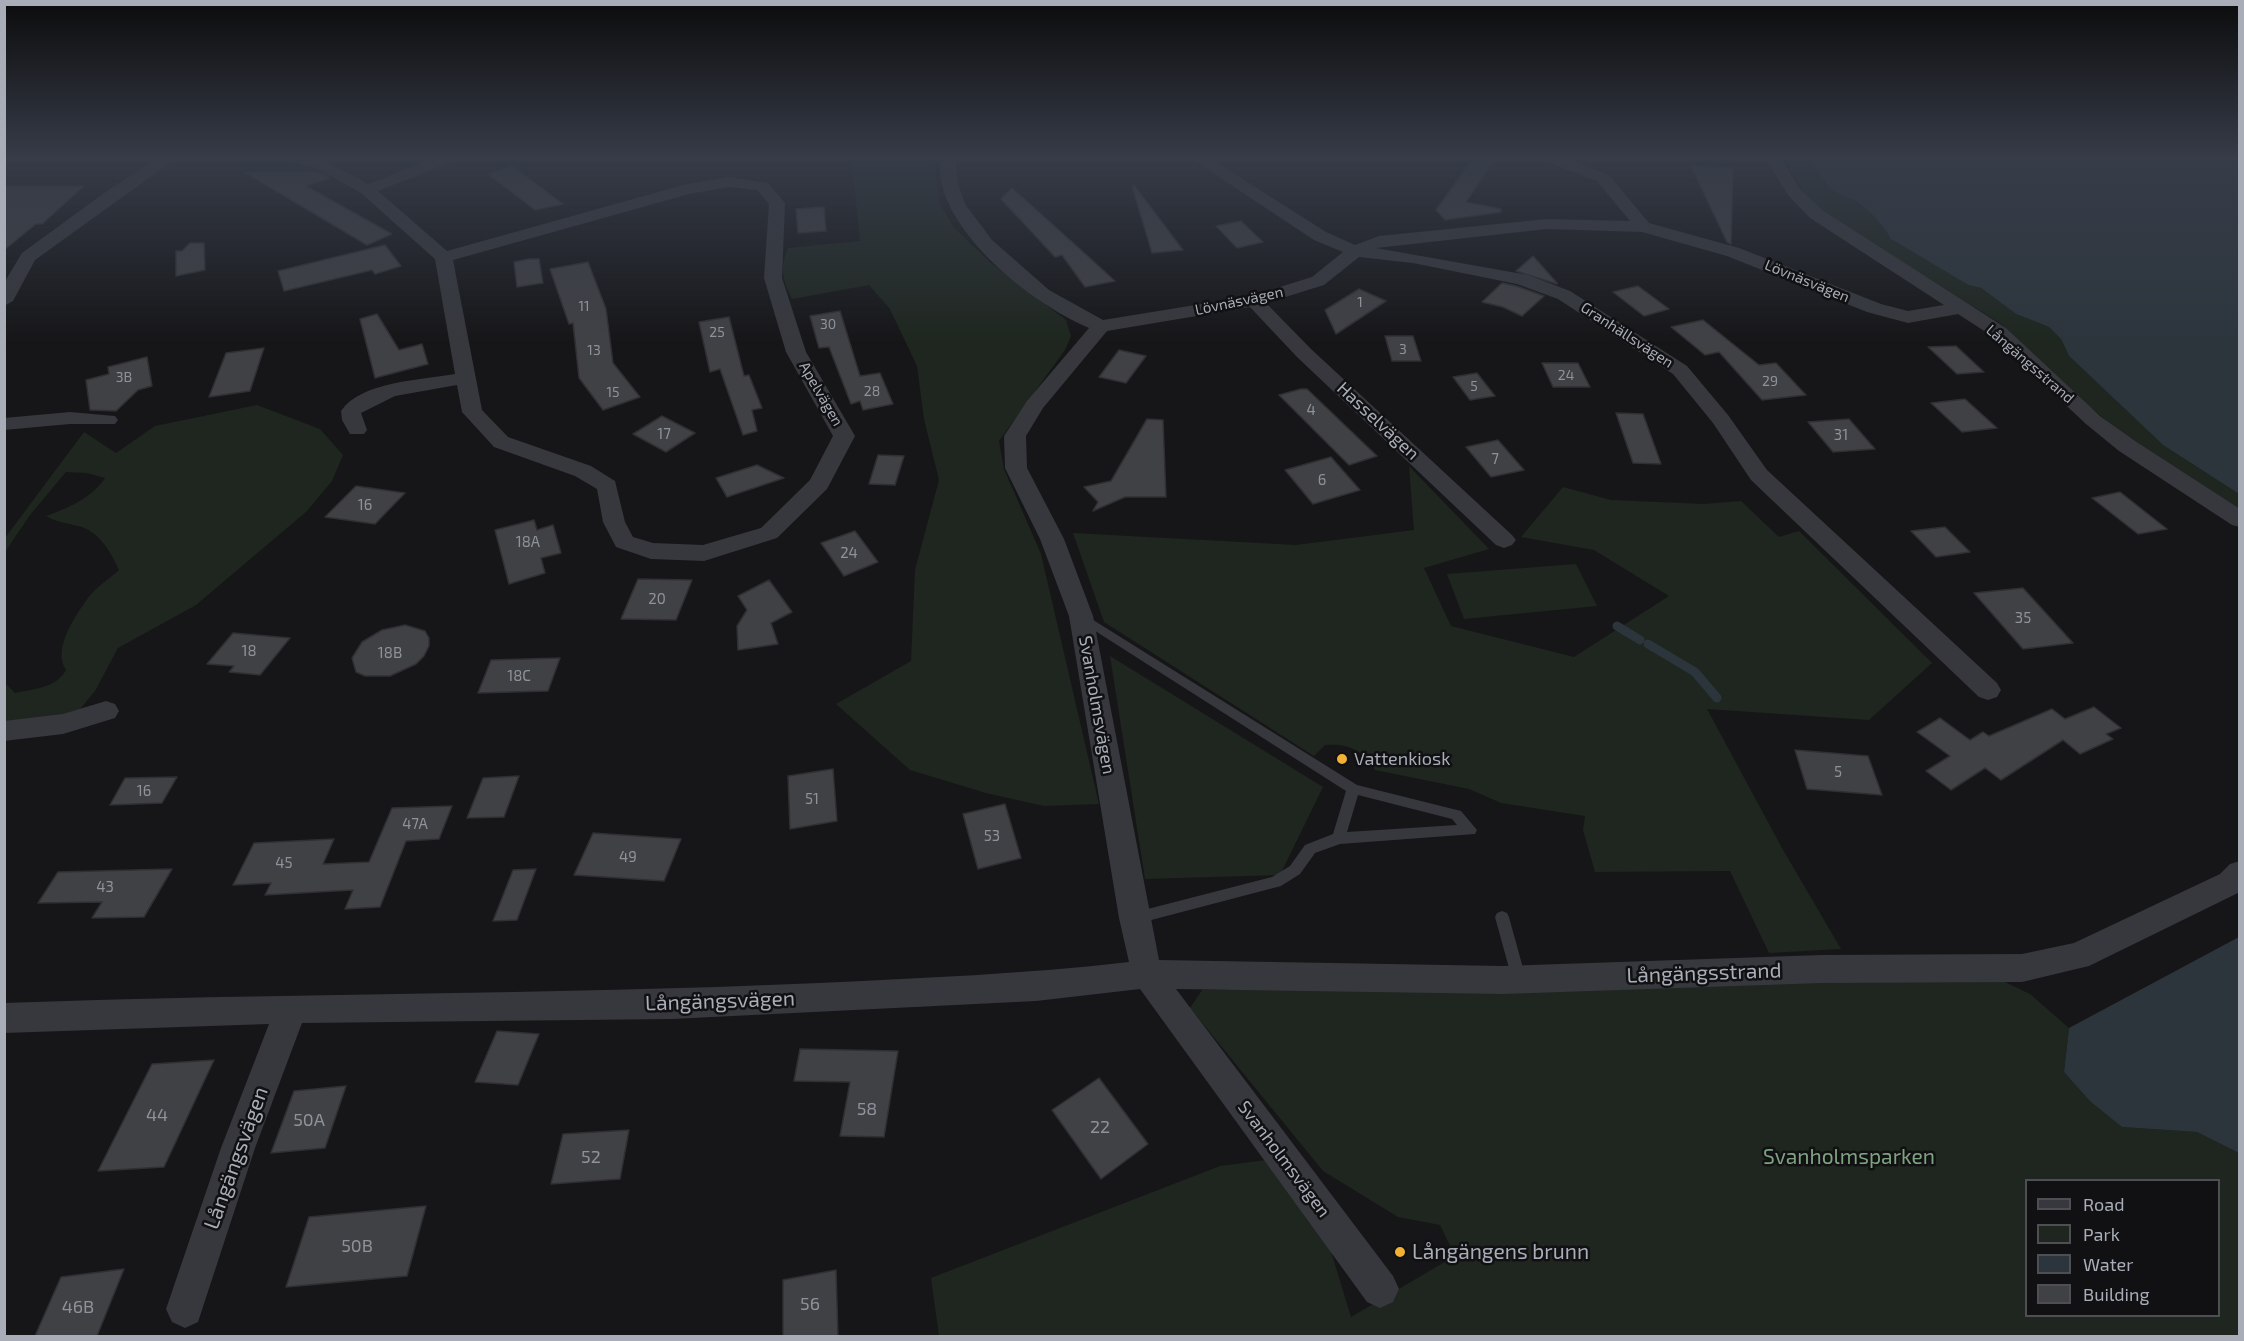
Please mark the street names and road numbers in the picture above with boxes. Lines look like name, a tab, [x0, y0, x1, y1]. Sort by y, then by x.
street label: Lövnäsvägen	[1762, 256, 1852, 306]
street label: Lövnäsvägen	[1193, 283, 1285, 319]
street label: Granhällsvägen	[1577, 298, 1677, 372]
street label: Långängsstrand	[1982, 321, 2078, 407]
street label: Apelvägen	[795, 359, 847, 429]
street label: Hasselvägen	[1333, 378, 1423, 464]
street label: Svanholmsvägen	[1074, 634, 1120, 776]
street label: Långängsstrand	[1626, 958, 1782, 988]
street label: Långängsvägen	[645, 986, 795, 1016]
street label: Långängsvägen	[199, 1083, 273, 1233]
street label: Svanholmsvägen	[1233, 1097, 1335, 1221]

